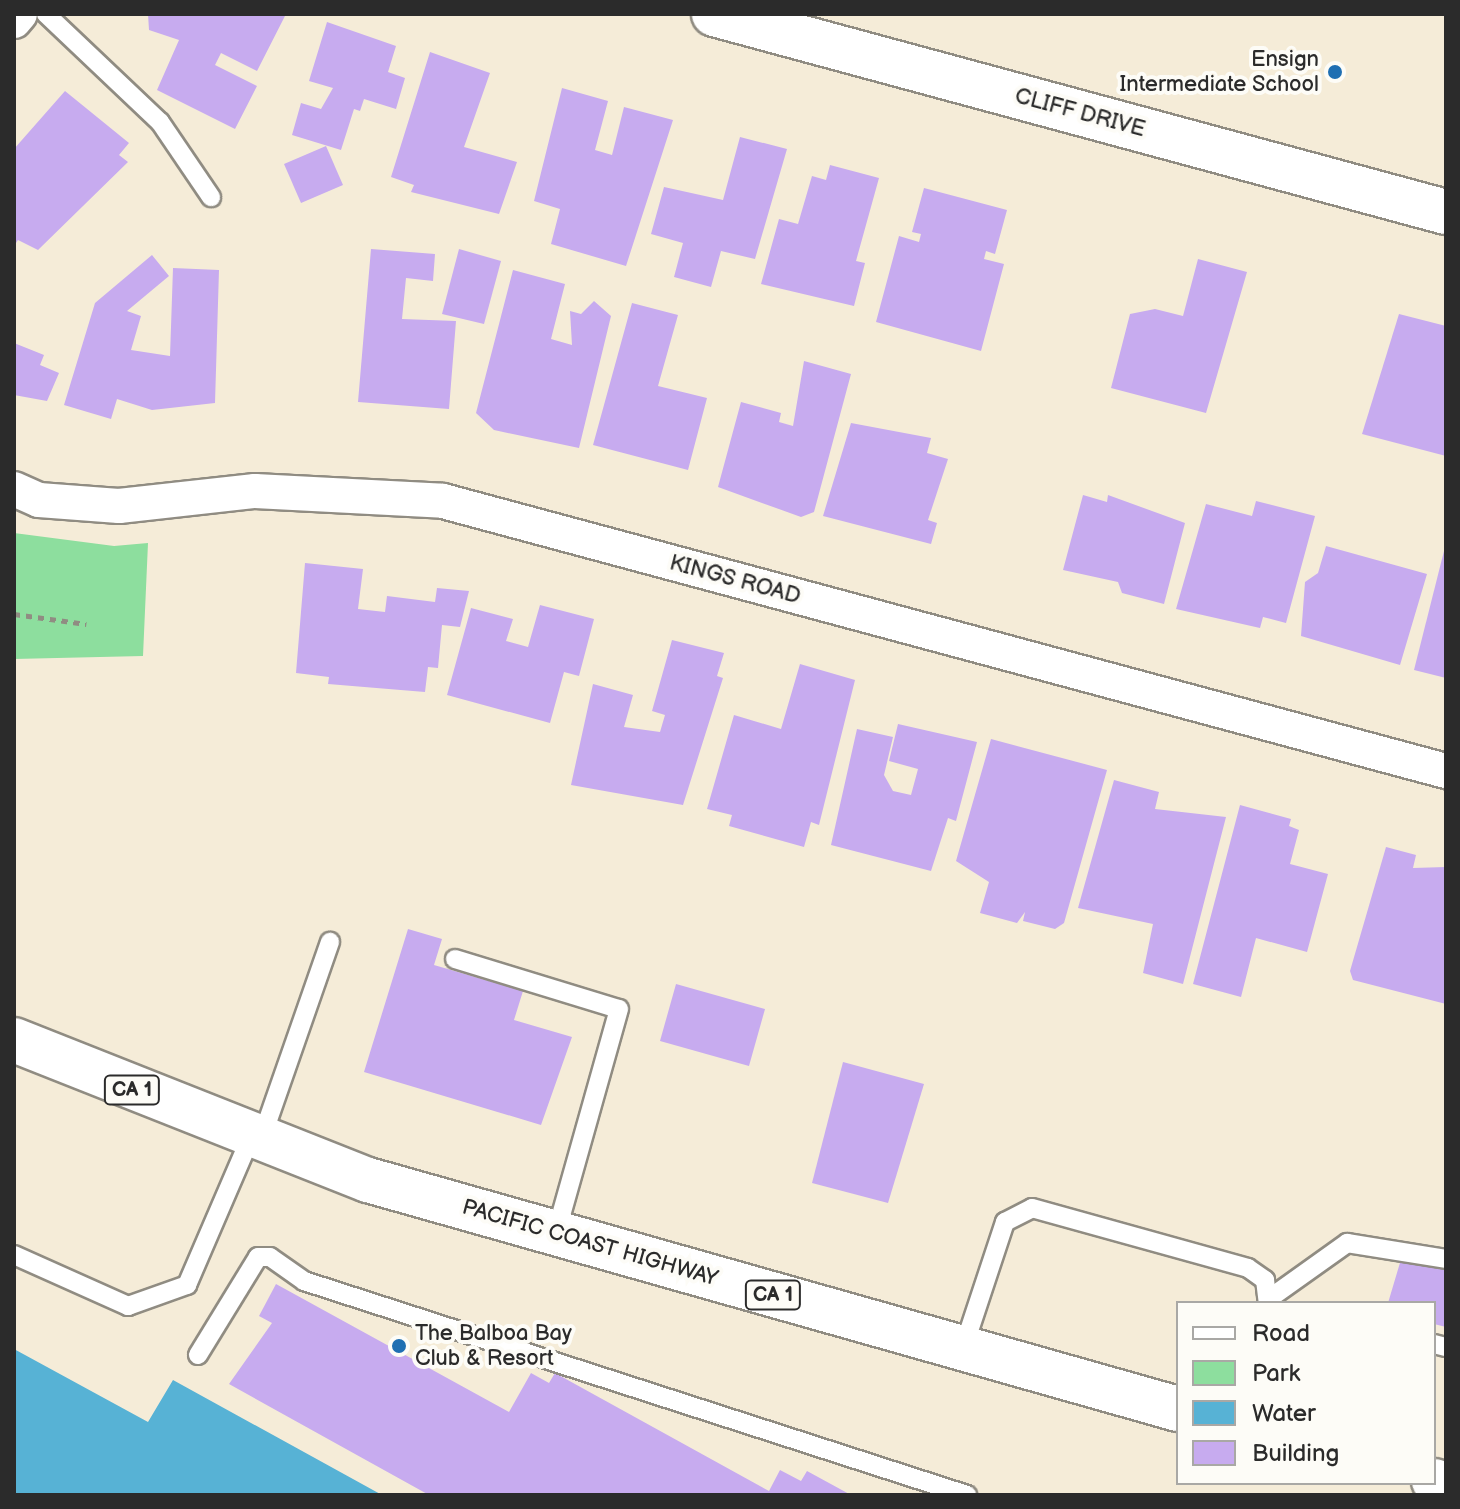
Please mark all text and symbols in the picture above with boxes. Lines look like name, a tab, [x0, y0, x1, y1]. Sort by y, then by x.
place label: Ensign Intermediate School	[1119, 46, 1319, 98]
marker: Ensign Intermediate School	[1326, 63, 1344, 81]
street label: CLIFF DRIVE	[1012, 83, 1148, 143]
street label: KINGS ROAD	[667, 550, 803, 610]
road number: CA 1	[102, 1074, 162, 1106]
street label: PACIFIC COAST HIGHWAY	[459, 1194, 721, 1292]
road number: CA 1	[743, 1279, 803, 1311]
legend	[1176, 1301, 1436, 1485]
text: Road	[1252, 1319, 1310, 1348]
place label: The Balboa Bay Club & Resort	[415, 1320, 572, 1372]
marker: The Balboa Bay Club & Resort	[390, 1337, 408, 1355]
text: Park	[1252, 1359, 1300, 1388]
text: Water	[1252, 1399, 1316, 1428]
text: Building	[1252, 1439, 1339, 1468]

